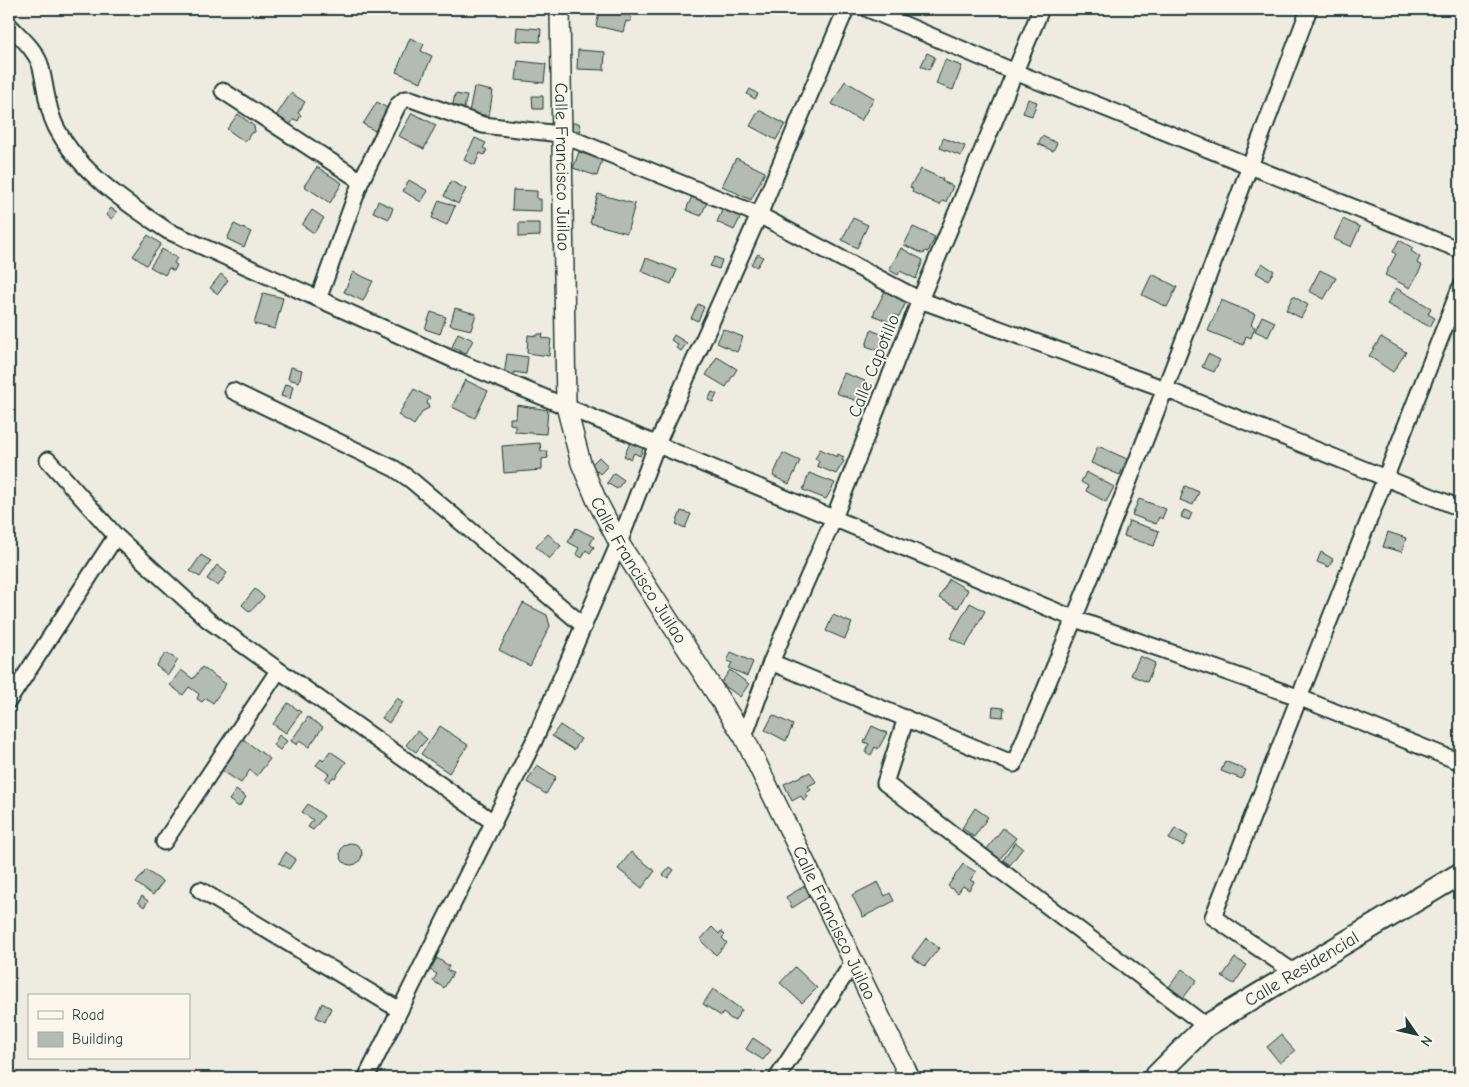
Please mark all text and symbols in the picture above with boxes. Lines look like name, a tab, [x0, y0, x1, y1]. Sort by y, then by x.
street label: Calle Francisco Juilao	[551, 83, 574, 251]
street label: Calle Capotillo	[844, 311, 904, 421]
street label: Calle Francisco Juilao	[586, 493, 692, 648]
street label: Calle Francisco Juilao	[788, 842, 881, 1003]
street label: Calle Residencial	[1241, 927, 1362, 1011]
legend	[28, 994, 190, 1060]
text: Road	[72, 1006, 104, 1024]
north arrow	[1392, 1010, 1442, 1060]
text: Building	[72, 1030, 123, 1048]
text: N	[1417, 1032, 1436, 1050]

